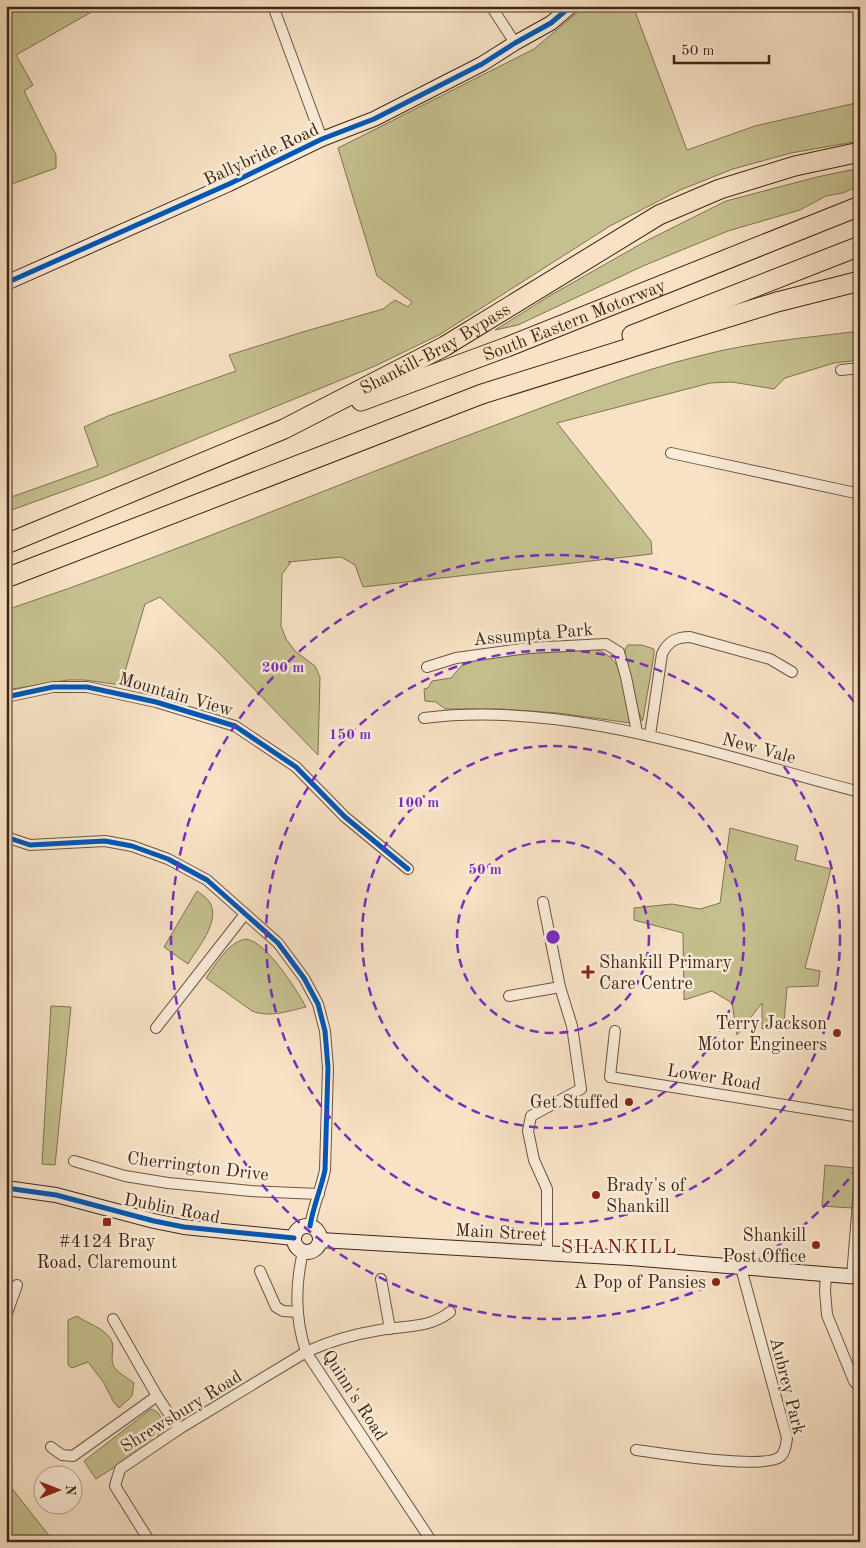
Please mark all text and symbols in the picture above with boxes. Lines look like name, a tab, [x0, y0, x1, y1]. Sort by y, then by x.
scale bar	[674, 32, 768, 64]
text: 50 m	[681, 44, 715, 59]
street label: Ballybride Road	[201, 120, 322, 189]
street label: South Eastern Motorway	[481, 276, 669, 365]
street label: Shankill-Bray Bypass	[357, 300, 514, 398]
street label: Assumpta Park	[473, 621, 594, 649]
text: 200 m	[262, 661, 304, 676]
street label: Mountain View	[116, 670, 235, 720]
text: 150 m	[329, 728, 371, 743]
street label: New Vale	[720, 730, 798, 767]
text: 100 m	[397, 796, 439, 811]
text: 50 m	[468, 863, 502, 878]
centre of rings	[544, 928, 562, 946]
place label: Shankill Primary Care Centre	[599, 954, 733, 993]
marker: Shankill Primary Care Centre	[581, 965, 595, 979]
place label: Terry Jackson Motor Engineers	[697, 1015, 827, 1054]
marker: Terry Jackson Motor Engineers	[831, 1027, 843, 1039]
street label: Lower Road	[666, 1062, 762, 1094]
place label: Get Stuffed	[530, 1094, 619, 1112]
marker: Get Stuffed	[623, 1096, 635, 1108]
street label: Cherrington Drive	[126, 1149, 270, 1185]
place label: Brady's of Shankill	[606, 1177, 687, 1216]
marker: Brady's of Shankill	[590, 1189, 602, 1201]
street label: Dublin Road	[122, 1191, 221, 1227]
marker: #4124 Bray Road, Claremount	[101, 1216, 113, 1228]
street label: Main Street	[455, 1222, 547, 1244]
place label: Shankill Post Office	[722, 1227, 806, 1266]
place label: #4124 Bray Road, Claremount	[37, 1233, 177, 1272]
district label: SHANKILL	[561, 1238, 677, 1258]
marker: Shankill Post Office	[810, 1239, 822, 1251]
place label: A Pop of Pansies	[574, 1274, 706, 1292]
marker: A Pop of Pansies	[710, 1276, 722, 1288]
street label: Aubrey Park	[766, 1336, 808, 1437]
street label: Quinn's Road	[318, 1347, 390, 1444]
street label: Shrewsbury Road	[118, 1367, 245, 1456]
north arrow	[32, 1466, 82, 1516]
text: N	[63, 1485, 77, 1496]

